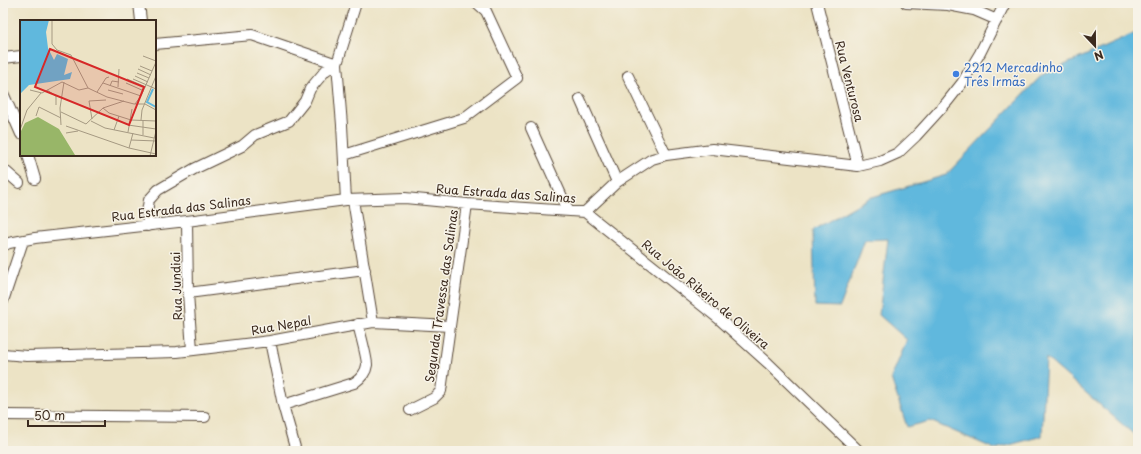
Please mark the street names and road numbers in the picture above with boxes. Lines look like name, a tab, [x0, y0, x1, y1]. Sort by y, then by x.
street label: Rua Venturosa	[831, 39, 869, 124]
street label: Rua Estrada das Salinas	[435, 179, 577, 207]
street label: Rua Estrada das Salinas	[110, 190, 252, 225]
street label: Segunda Travessa das Salinas	[420, 208, 462, 384]
street label: Rua João Ribeiro de Oliveira	[638, 235, 774, 353]
street label: Rua Jundiai	[166, 251, 186, 321]
street label: Rua Nepal	[249, 311, 313, 339]

